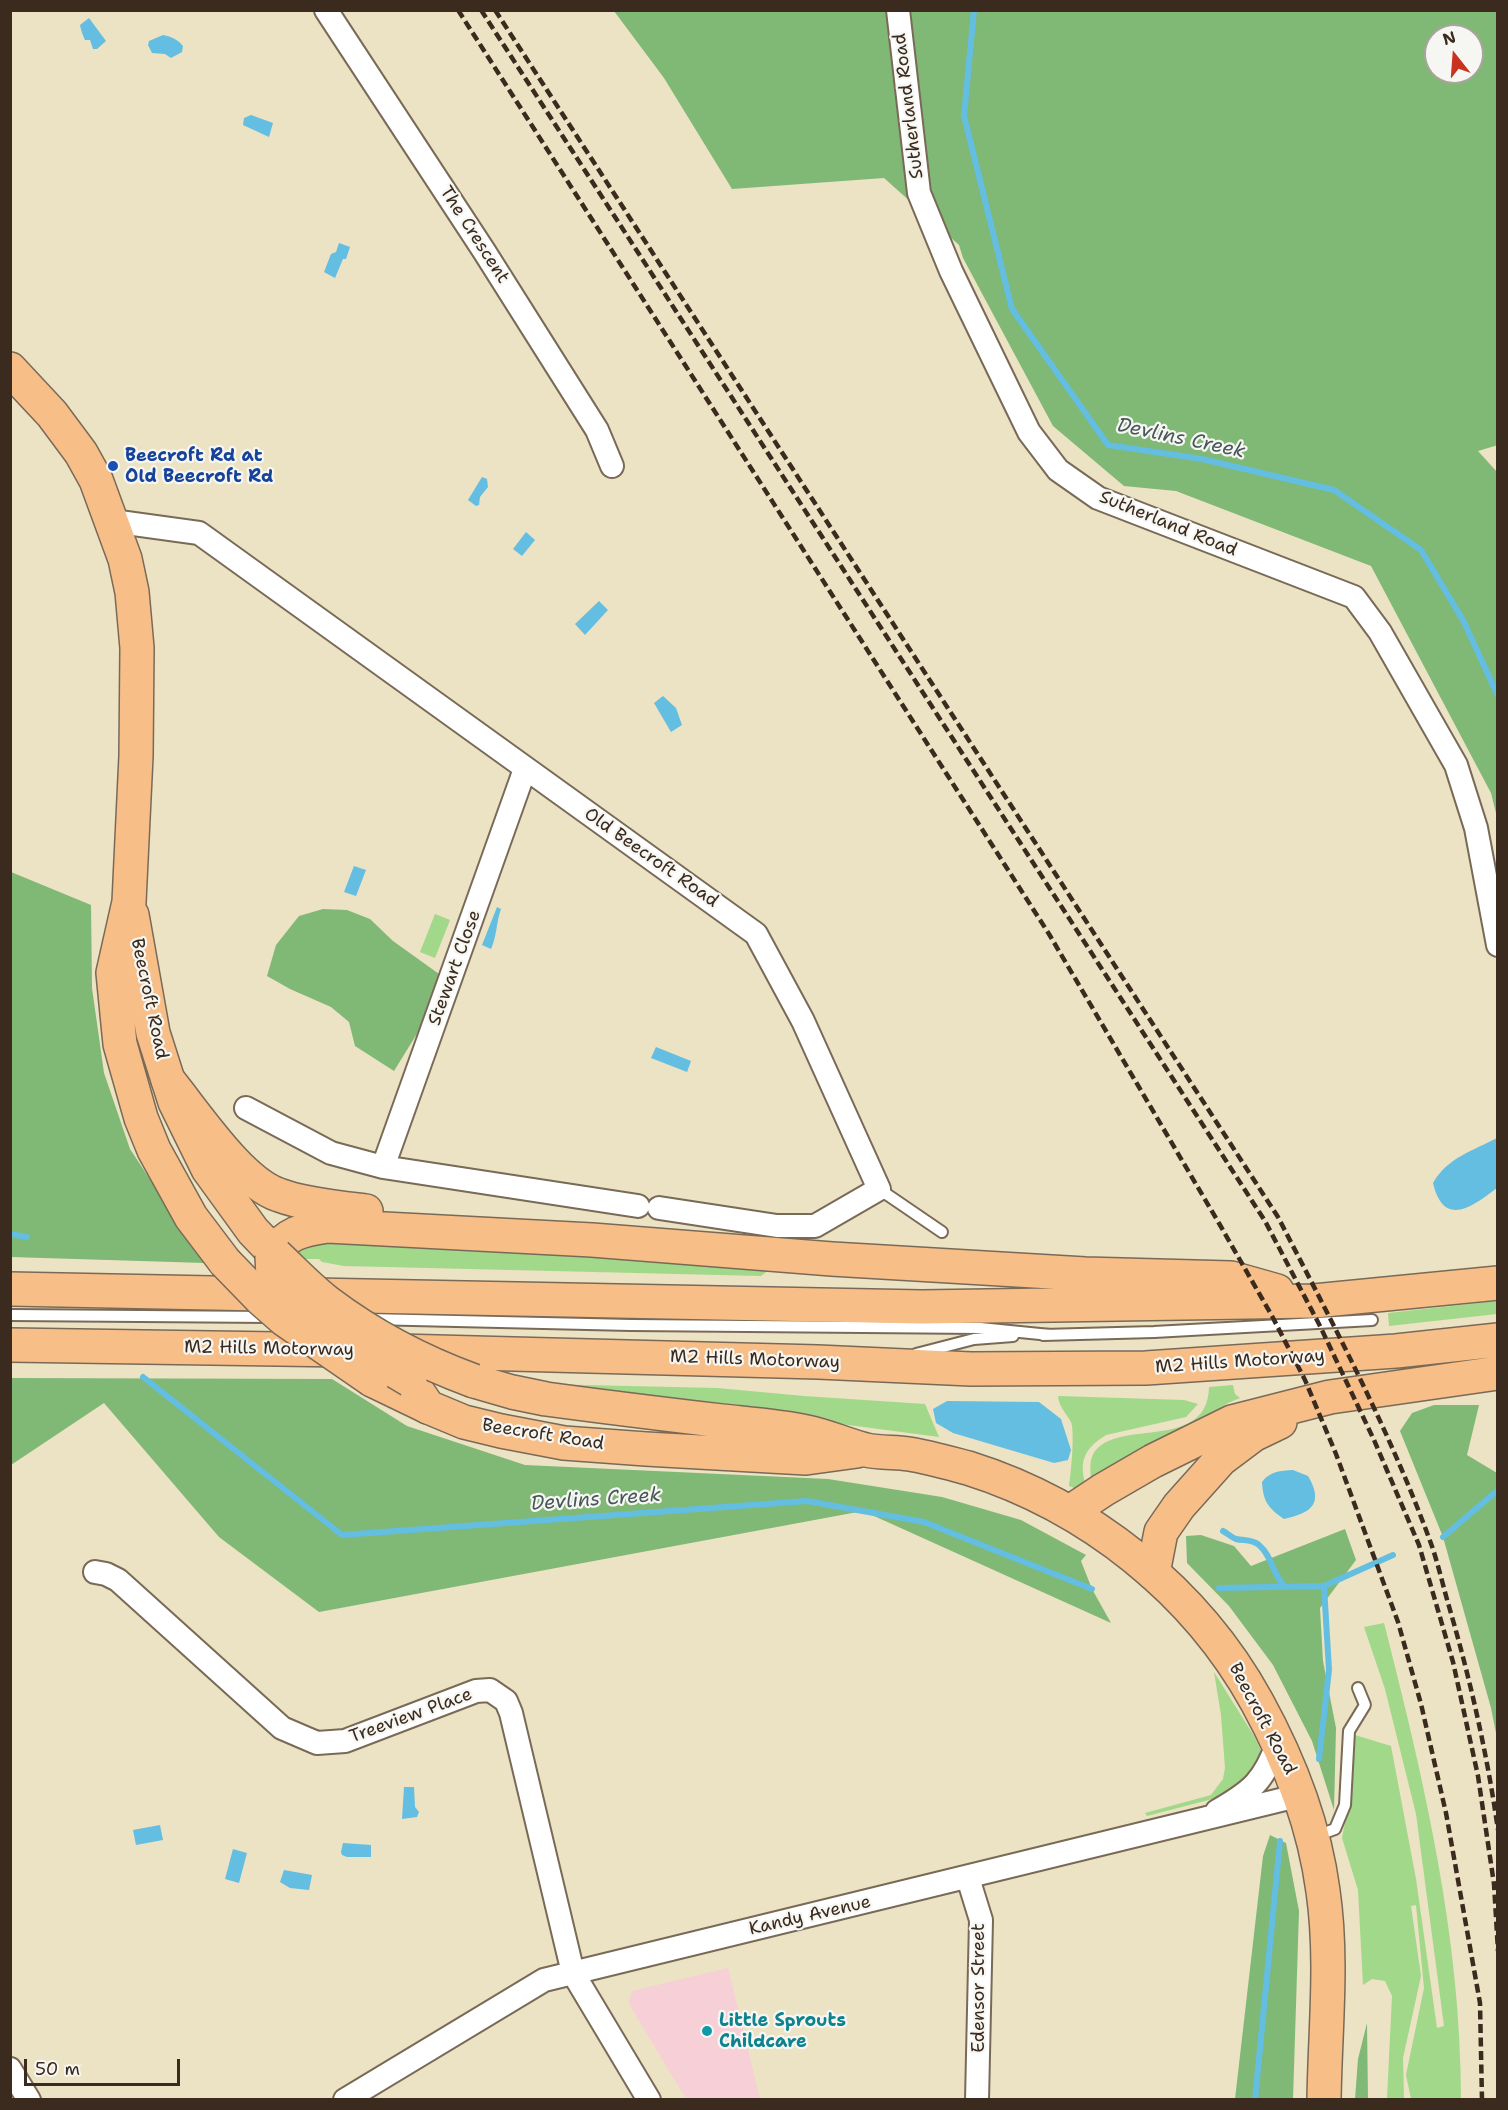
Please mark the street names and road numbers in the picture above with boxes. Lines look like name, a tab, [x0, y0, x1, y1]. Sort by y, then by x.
street label: Sutherland Road	[889, 32, 929, 180]
street label: The Crescent	[435, 182, 513, 288]
street label: Sutherland Road	[1096, 487, 1240, 561]
street label: Old Beecroft Road	[580, 804, 722, 912]
street label: Stewart Close	[424, 907, 486, 1029]
street label: Beecroft Road	[126, 937, 172, 1061]
street label: M2 Hills Motorway	[184, 1337, 354, 1361]
street label: M2 Hills Motorway	[1154, 1345, 1326, 1379]
street label: M2 Hills Motorway	[670, 1346, 840, 1374]
street label: Beecroft Road	[480, 1415, 606, 1455]
street label: Beecroft Road	[1224, 1660, 1300, 1778]
street label: Treeview Place	[347, 1684, 475, 1748]
street label: Kandy Avenue	[747, 1891, 873, 1941]
street label: Edensor Street	[968, 1923, 990, 2053]

